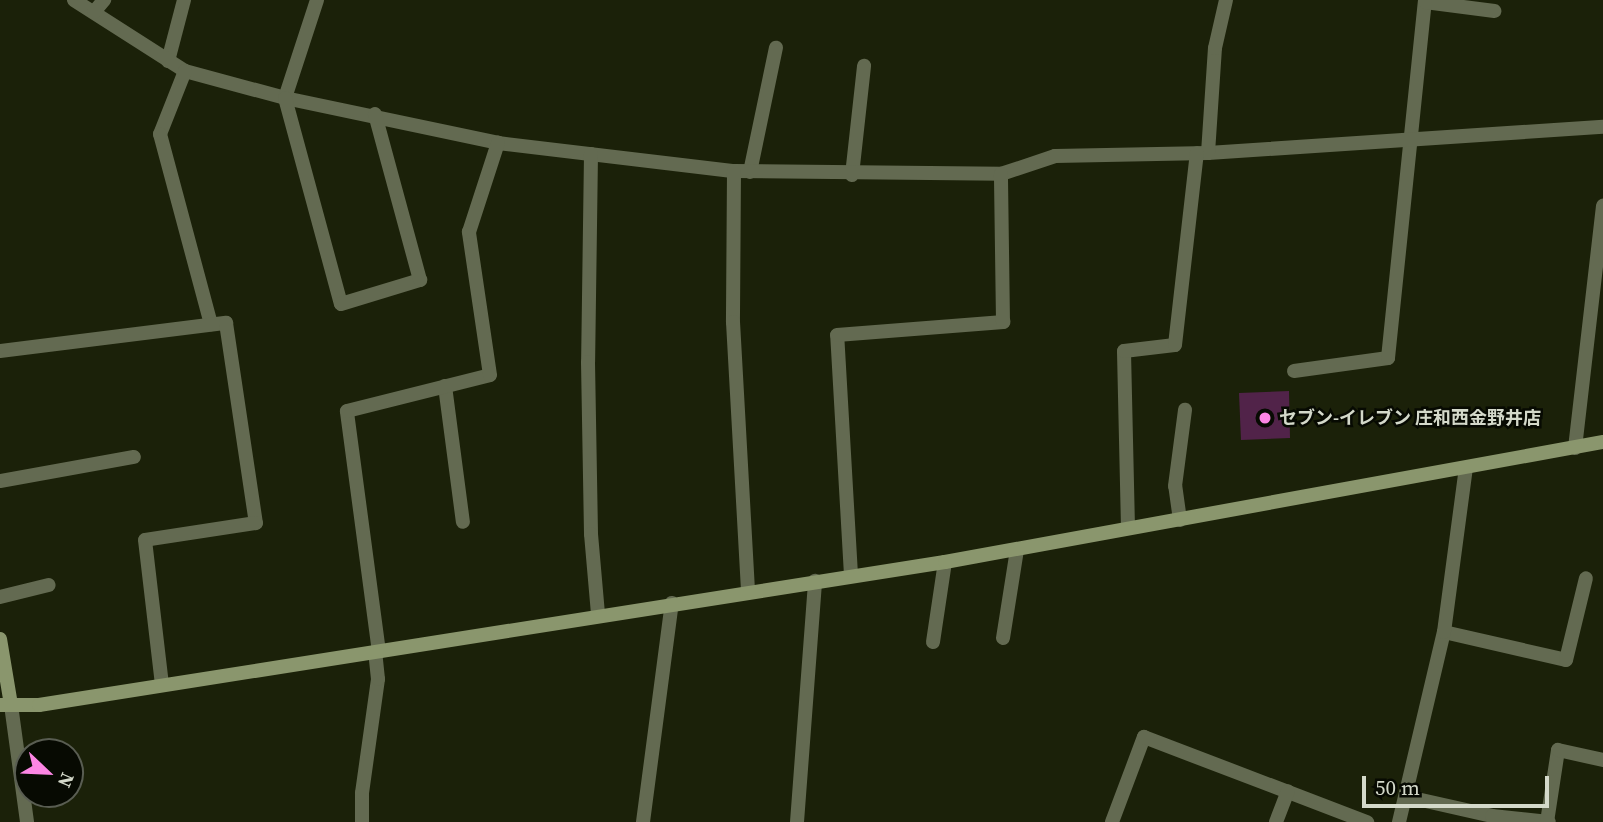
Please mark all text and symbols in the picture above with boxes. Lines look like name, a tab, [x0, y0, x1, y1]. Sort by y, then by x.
place label: セブン-イレブン 庄和西金野井店	[1279, 407, 1541, 429]
marker: セブン-イレブン 庄和西金野井店	[1257, 410, 1273, 426]
north arrow	[14, 738, 84, 808]
scale bar	[1365, 762, 1552, 806]
text: N	[52, 769, 81, 792]
text: 50 m	[1375, 773, 1420, 802]

